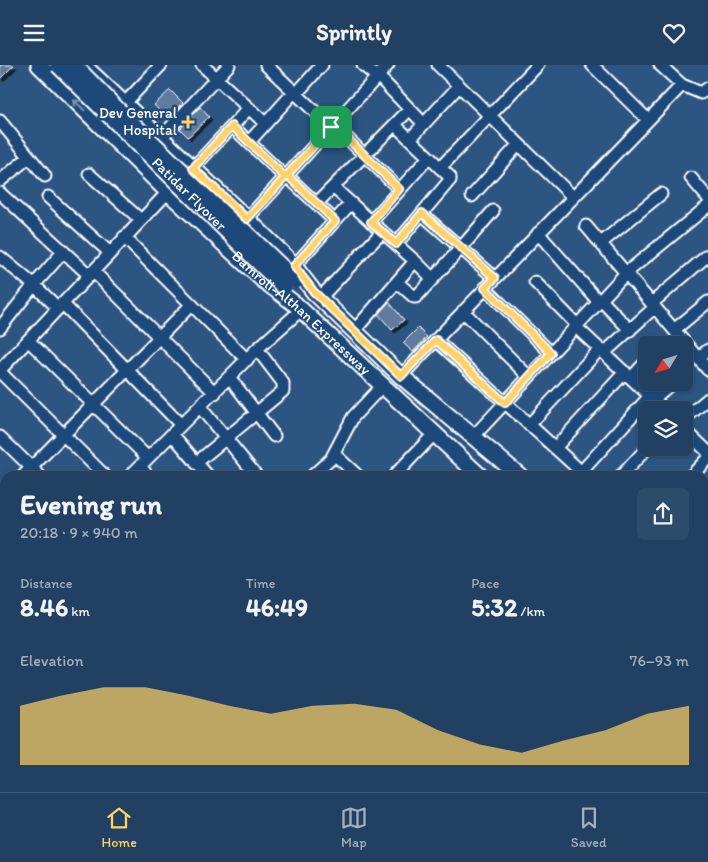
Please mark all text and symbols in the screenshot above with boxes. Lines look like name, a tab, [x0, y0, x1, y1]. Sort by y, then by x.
icon: menu	[20, 19, 48, 47]
text: Sprintly	[316, 19, 392, 46]
icon: heart	[660, 19, 688, 47]
one-way arrow	[73, 98, 85, 111]
place label: Dev General Hospital	[99, 104, 178, 139]
pin	[310, 106, 352, 148]
icon: arrive	[317, 113, 345, 141]
marker: Dev General Hospital	[181, 115, 195, 129]
street label: Patidar Flyover	[148, 153, 230, 234]
street label: Bamroli-Althan Expressway	[228, 247, 374, 379]
north arrow	[638, 336, 692, 391]
map controls	[638, 336, 693, 456]
button: layers	[638, 401, 693, 456]
text: Evening run	[20, 487, 162, 521]
button: share	[637, 488, 689, 540]
text: 20:18 · 9 × 940 m	[20, 523, 138, 542]
text: Distance	[20, 575, 72, 592]
text: Time	[246, 575, 276, 592]
text: Pace	[471, 575, 499, 592]
text: 8.46	[20, 592, 68, 622]
text: 46:49	[246, 592, 308, 622]
text: 5:32	[471, 592, 517, 622]
text: km	[68, 603, 90, 620]
text: /km	[517, 603, 545, 620]
text: Elevation	[20, 651, 84, 670]
text: 76–93 m	[630, 651, 689, 670]
tab: Home	[102, 804, 137, 851]
tab: Map	[340, 804, 368, 851]
tab: Saved	[571, 804, 607, 851]

